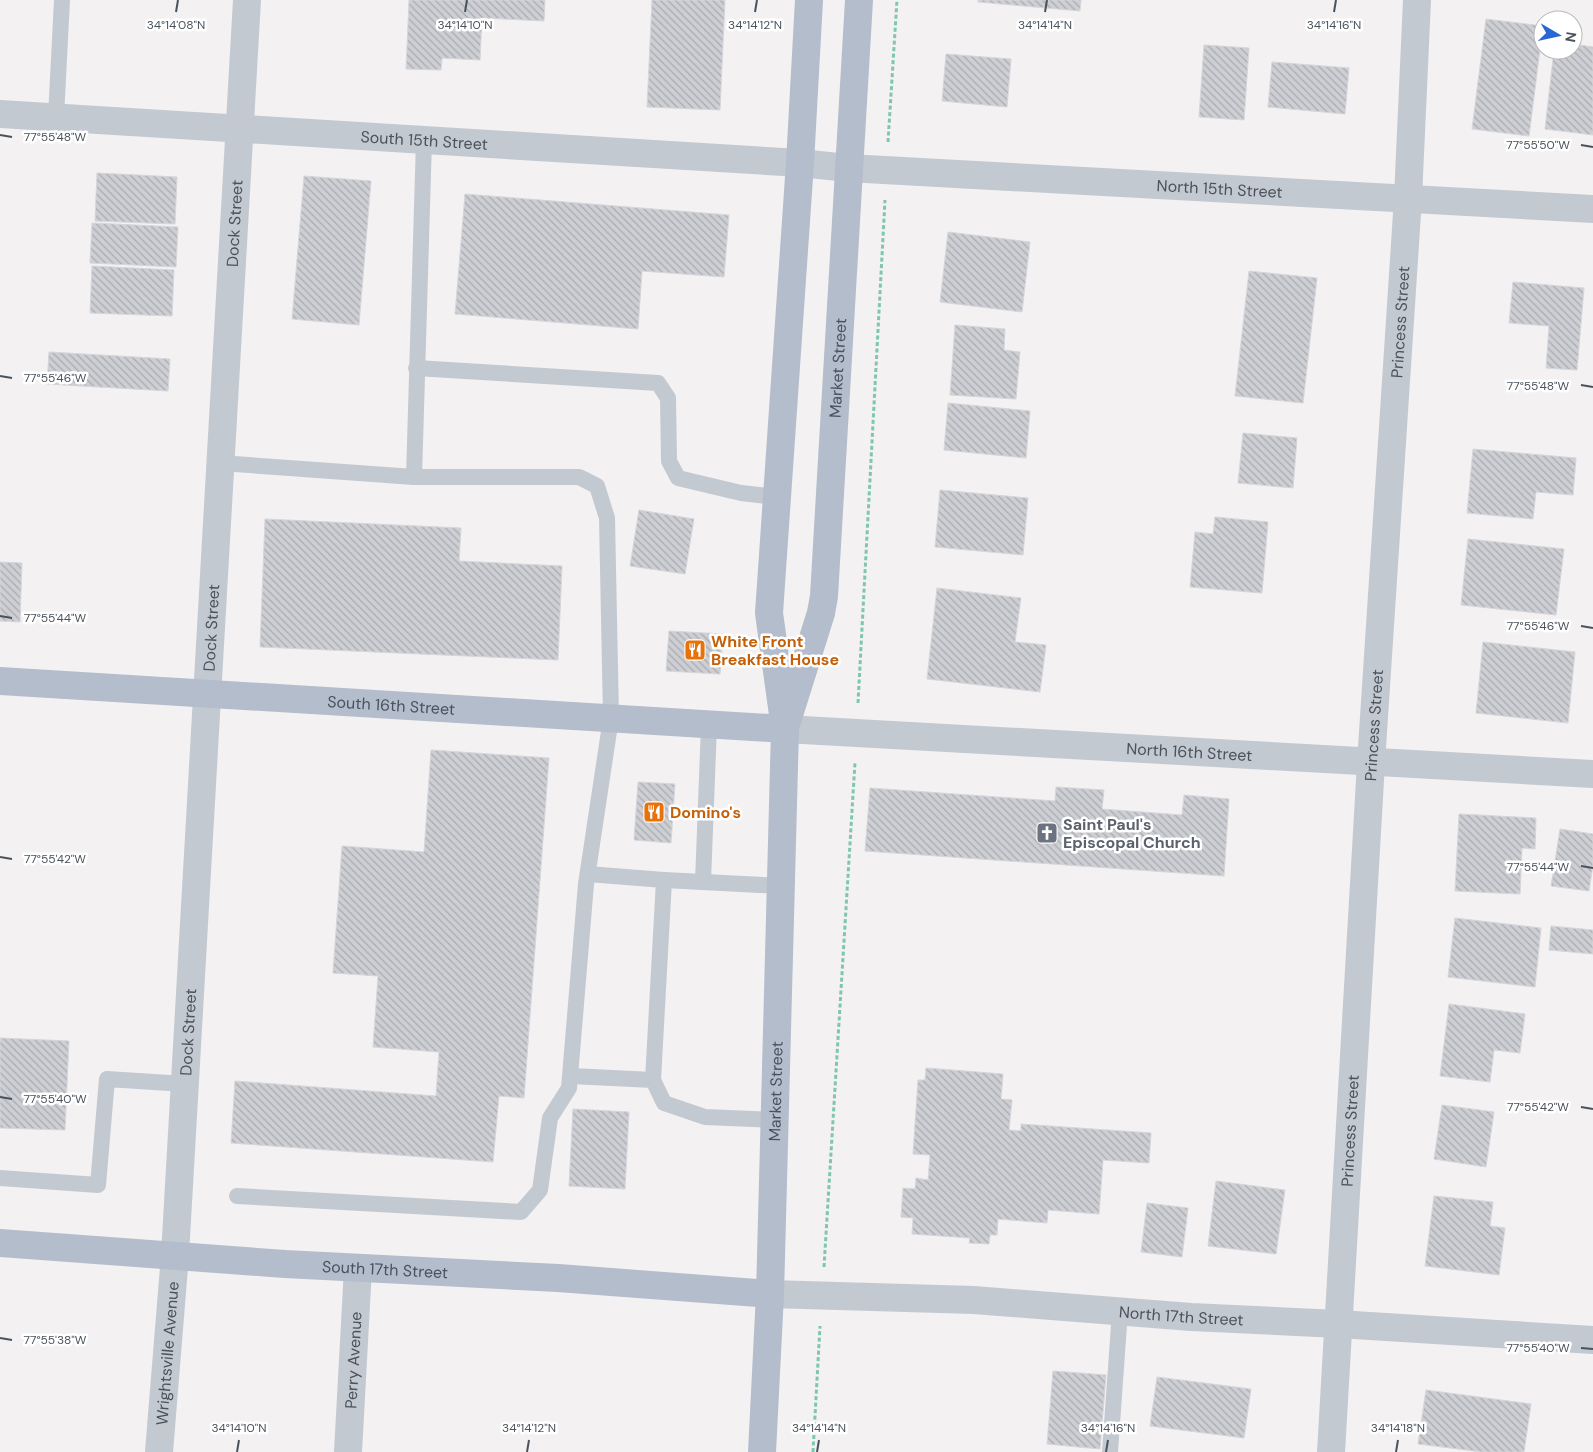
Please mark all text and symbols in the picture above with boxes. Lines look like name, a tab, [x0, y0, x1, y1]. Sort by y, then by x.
north arrow	[1533, 10, 1583, 60]
text: 34°14'08"N	[147, 17, 205, 33]
text: 34°14'10"N	[437, 17, 493, 33]
text: 34°14'12"N	[728, 17, 782, 33]
text: 34°14'14"N	[1018, 17, 1072, 33]
text: 34°14'16"N	[1307, 17, 1361, 33]
text: N	[1561, 31, 1581, 43]
street label: South 15th Street	[360, 126, 489, 154]
text: 77°55'48"W	[24, 129, 87, 145]
text: 77°55'50"W	[1506, 137, 1570, 153]
street label: North 15th Street	[1156, 175, 1283, 202]
street label: Dock Street	[221, 179, 247, 268]
street label: Princess Street	[1386, 265, 1414, 379]
street label: Market Street	[824, 317, 851, 419]
text: 77°55'46"W	[24, 370, 87, 386]
text: 77°55'48"W	[1507, 378, 1570, 394]
street label: Dock Street	[198, 583, 224, 672]
text: 77°55'44"W	[24, 610, 87, 626]
text: 77°55'46"W	[1507, 618, 1570, 634]
place label: White Front Breakfast House	[711, 631, 839, 670]
restaurant icon: White Front Breakfast House	[683, 638, 707, 662]
street label: Princess Street	[1359, 669, 1388, 782]
street label: South 16th Street	[327, 691, 456, 719]
street label: North 16th Street	[1126, 738, 1253, 766]
restaurant icon: Domino's	[642, 800, 666, 824]
place label: Domino's	[670, 802, 741, 823]
place label: Saint Paul's Episcopal Church	[1063, 814, 1201, 853]
church icon: Saint Paul's Episcopal Church	[1035, 821, 1059, 845]
text: 77°55'42"W	[24, 851, 86, 867]
text: 77°55'44"W	[1507, 859, 1570, 875]
street label: Dock Street	[175, 988, 201, 1076]
street label: Market Street	[764, 1041, 787, 1142]
street label: Princess Street	[1336, 1074, 1363, 1187]
text: 77°55'40"W	[23, 1091, 87, 1107]
text: 77°55'42"W	[1507, 1099, 1569, 1115]
street label: South 17th Street	[321, 1255, 449, 1283]
street label: Wrightsville Avenue	[151, 1281, 183, 1426]
street label: North 17th Street	[1118, 1301, 1244, 1330]
street label: Perry Avenue	[340, 1311, 366, 1409]
text: 77°55'38"W	[24, 1332, 87, 1348]
text: 77°55'40"W	[1506, 1340, 1570, 1356]
text: 34°14'10"N	[211, 1420, 267, 1436]
text: 34°14'12"N	[502, 1420, 556, 1436]
text: 34°14'14"N	[792, 1420, 846, 1436]
text: 34°14'16"N	[1081, 1420, 1135, 1436]
text: 34°14'18"N	[1371, 1420, 1425, 1436]

